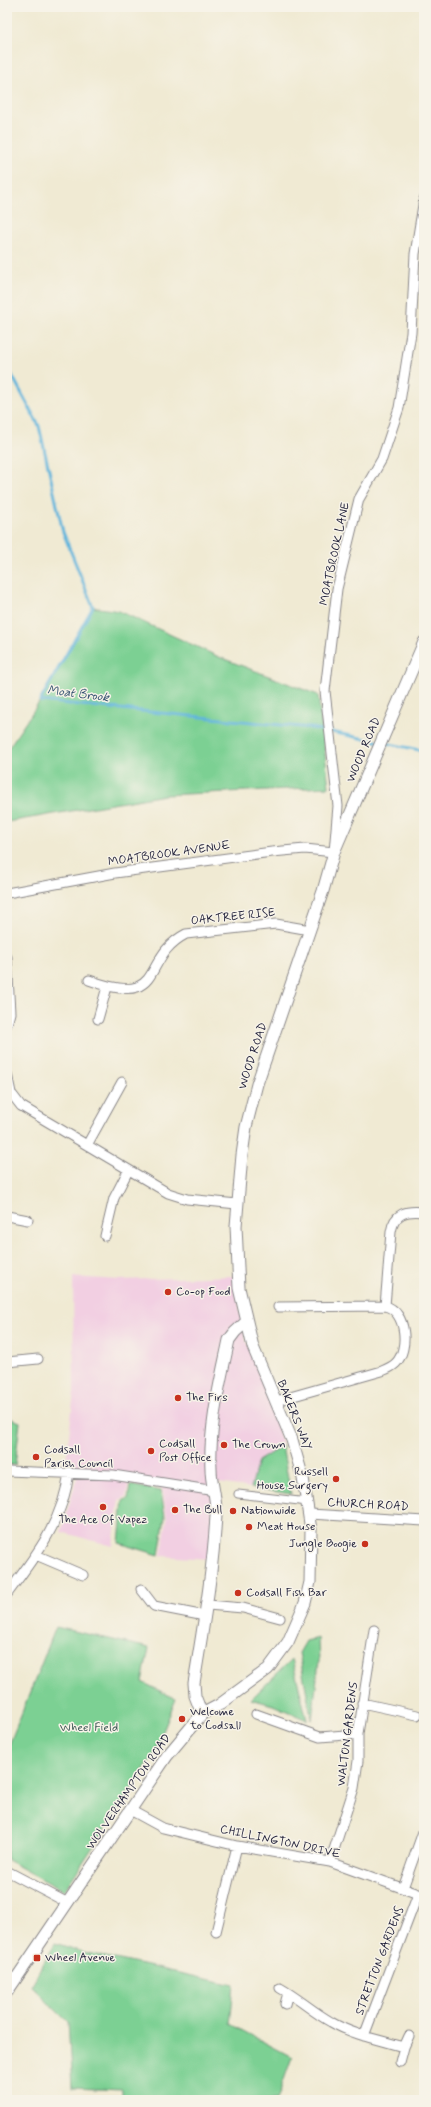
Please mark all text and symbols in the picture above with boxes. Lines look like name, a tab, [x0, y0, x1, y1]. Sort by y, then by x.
street label: MOATBROOK LANE	[316, 501, 354, 607]
water label: Moat Brook	[46, 682, 111, 706]
street label: WOOD ROAD	[343, 715, 385, 785]
street label: MOATBROOK AVENUE	[107, 837, 231, 870]
street label: OAKTREE RISE	[190, 905, 276, 929]
street label: WOOD ROAD	[235, 1021, 271, 1091]
place label: Co-op Food	[176, 1284, 230, 1300]
marker: Co-op Food	[163, 1287, 173, 1297]
street label: BAKERS WAY	[273, 1378, 315, 1453]
place label: The Firs	[186, 1390, 228, 1406]
marker: The Firs	[173, 1393, 183, 1403]
place label: Codsall Post Office	[159, 1436, 211, 1466]
place label: The Crown	[232, 1437, 286, 1453]
marker: The Crown	[219, 1440, 229, 1450]
place label: Codsall Parish Council	[44, 1442, 113, 1472]
marker: Codsall Post Office	[146, 1446, 156, 1456]
marker: Codsall Parish Council	[31, 1452, 41, 1462]
place label: Russell House Surgery	[257, 1464, 328, 1495]
marker: Russell House Surgery	[331, 1474, 341, 1484]
street label: CHURCH ROAD	[327, 1495, 409, 1515]
marker: The Ace Of Vapez	[98, 1502, 108, 1512]
place label: The Bull	[183, 1502, 223, 1518]
place label: Nationwide	[241, 1503, 296, 1519]
marker: The Bull	[170, 1505, 180, 1515]
marker: Nationwide	[228, 1506, 238, 1516]
place label: The Ace Of Vapez	[58, 1512, 148, 1528]
place label: Meat House	[257, 1519, 315, 1535]
marker: Meat House	[244, 1522, 254, 1532]
place label: Jungle Boogie	[289, 1536, 357, 1552]
marker: Jungle Boogie	[360, 1539, 370, 1549]
place label: Codsall Fish Bar	[246, 1585, 327, 1601]
marker: Codsall Fish Bar	[233, 1588, 243, 1598]
street label: WALTON GARDENS	[334, 1681, 362, 1787]
place label: Welcome to Codsall	[189, 1704, 241, 1734]
marker: Welcome to Codsall	[177, 1714, 187, 1724]
park label: Wheel Field	[60, 1720, 118, 1736]
street label: WOLVERHAMPTON ROAD	[83, 1731, 175, 1853]
street label: CHILLINGTON DRIVE	[218, 1821, 342, 1863]
street label: STRETTON GARDENS	[352, 1904, 408, 2018]
place label: Wheel Avenue	[45, 1950, 115, 1966]
marker: Wheel Avenue	[32, 1953, 42, 1963]

